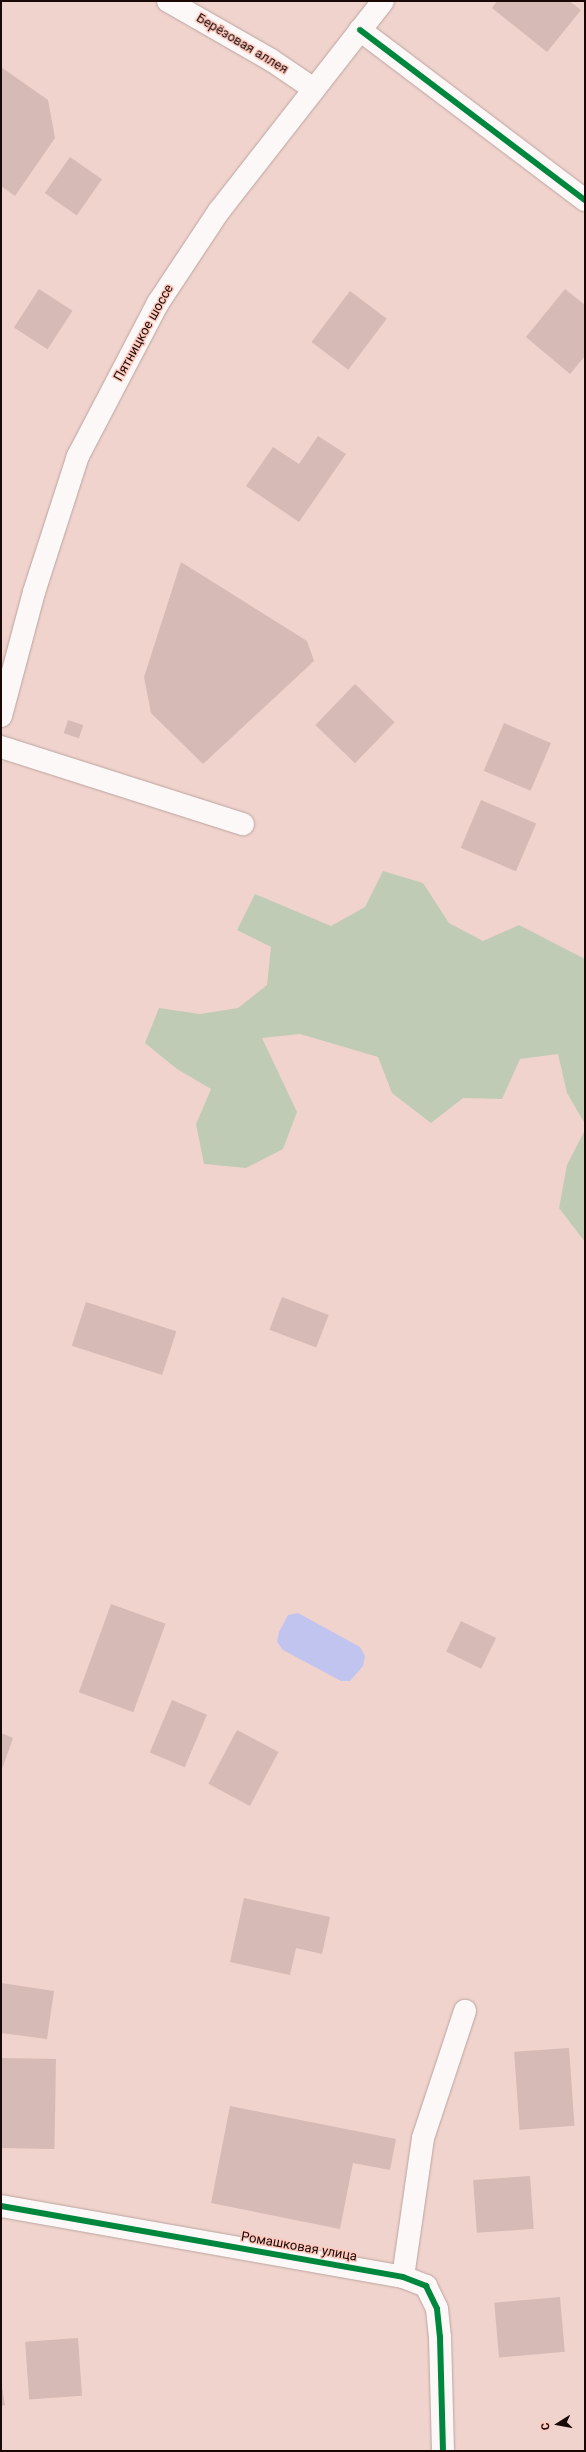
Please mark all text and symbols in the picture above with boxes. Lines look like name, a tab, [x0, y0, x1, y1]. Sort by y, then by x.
street label: Берёзовая аллея	[193, 10, 291, 78]
street label: Пятницкое шоссе	[111, 282, 177, 384]
street label: Ромашковая улица	[240, 2229, 358, 2265]
north arrow	[538, 2404, 578, 2444]
text: С	[539, 2422, 553, 2431]

